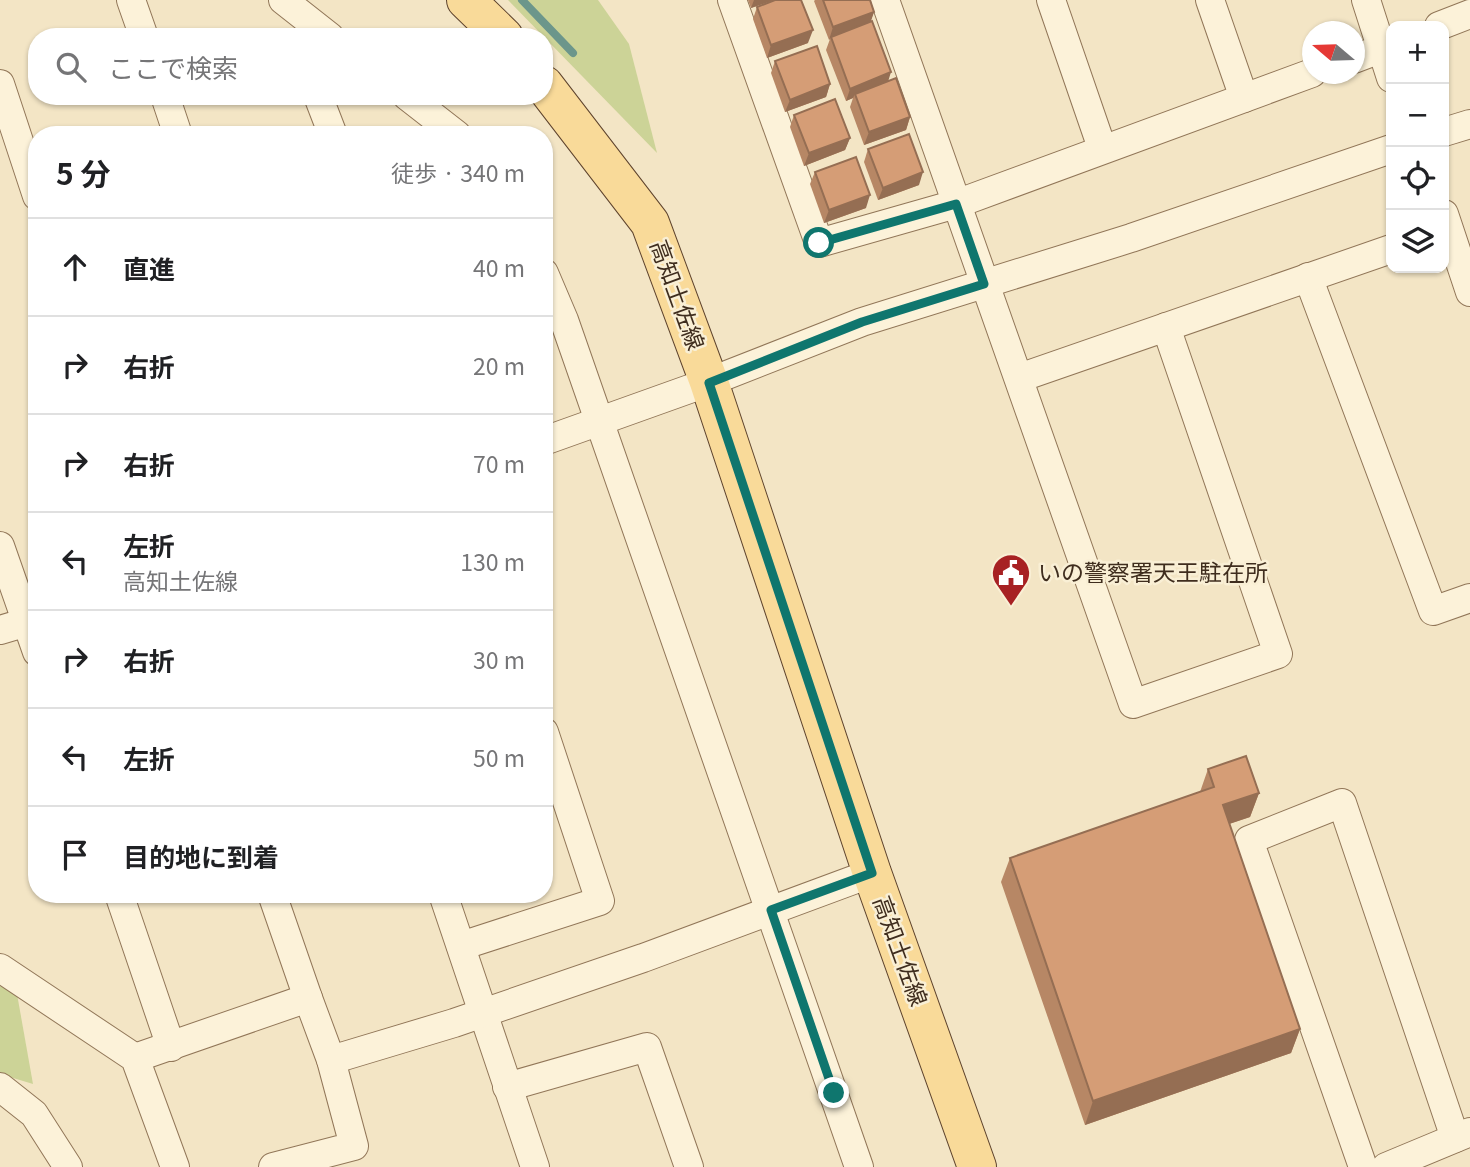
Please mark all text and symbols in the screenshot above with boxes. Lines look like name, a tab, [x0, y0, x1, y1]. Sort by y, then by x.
north arrow	[1302, 21, 1365, 84]
map controls	[1386, 21, 1449, 273]
button: +	[1386, 21, 1449, 84]
search box	[28, 28, 553, 105]
icon: search	[52, 48, 90, 86]
text: ここで検索	[108, 48, 238, 85]
button: −	[1386, 84, 1449, 147]
button: locate	[1386, 147, 1449, 210]
text: 5 分	[56, 150, 111, 194]
text: 徒歩 · 340 m	[391, 155, 525, 189]
button: layers	[1386, 210, 1449, 273]
route start	[803, 227, 834, 258]
street label: 高知土佐線	[643, 234, 715, 354]
icon: ahead	[56, 248, 94, 286]
text: 直進	[123, 249, 175, 286]
text: 40 m	[473, 250, 525, 284]
icon: right	[56, 346, 94, 384]
text: 右折	[123, 347, 175, 384]
text: 20 m	[473, 348, 525, 382]
icon: right	[56, 444, 94, 482]
text: 右折	[123, 445, 175, 482]
text: 70 m	[473, 446, 525, 480]
text: 左折	[123, 526, 175, 563]
icon: left	[56, 542, 94, 580]
text: 130 m	[460, 544, 525, 578]
public building icon: いの警察署天王駐在所	[990, 552, 1032, 607]
place label: いの警察署天王駐在所	[1038, 554, 1268, 588]
text: 高知土佐線	[123, 563, 238, 597]
icon: right	[56, 640, 94, 678]
text: 右折	[123, 641, 175, 678]
text: 30 m	[473, 642, 525, 676]
icon: left	[56, 738, 94, 776]
text: 左折	[123, 739, 175, 776]
text: 50 m	[473, 740, 525, 774]
icon: arrive	[56, 836, 94, 874]
text: 目的地に到着	[123, 837, 279, 874]
street label: 高知土佐線	[866, 890, 938, 1010]
route end	[818, 1077, 849, 1108]

